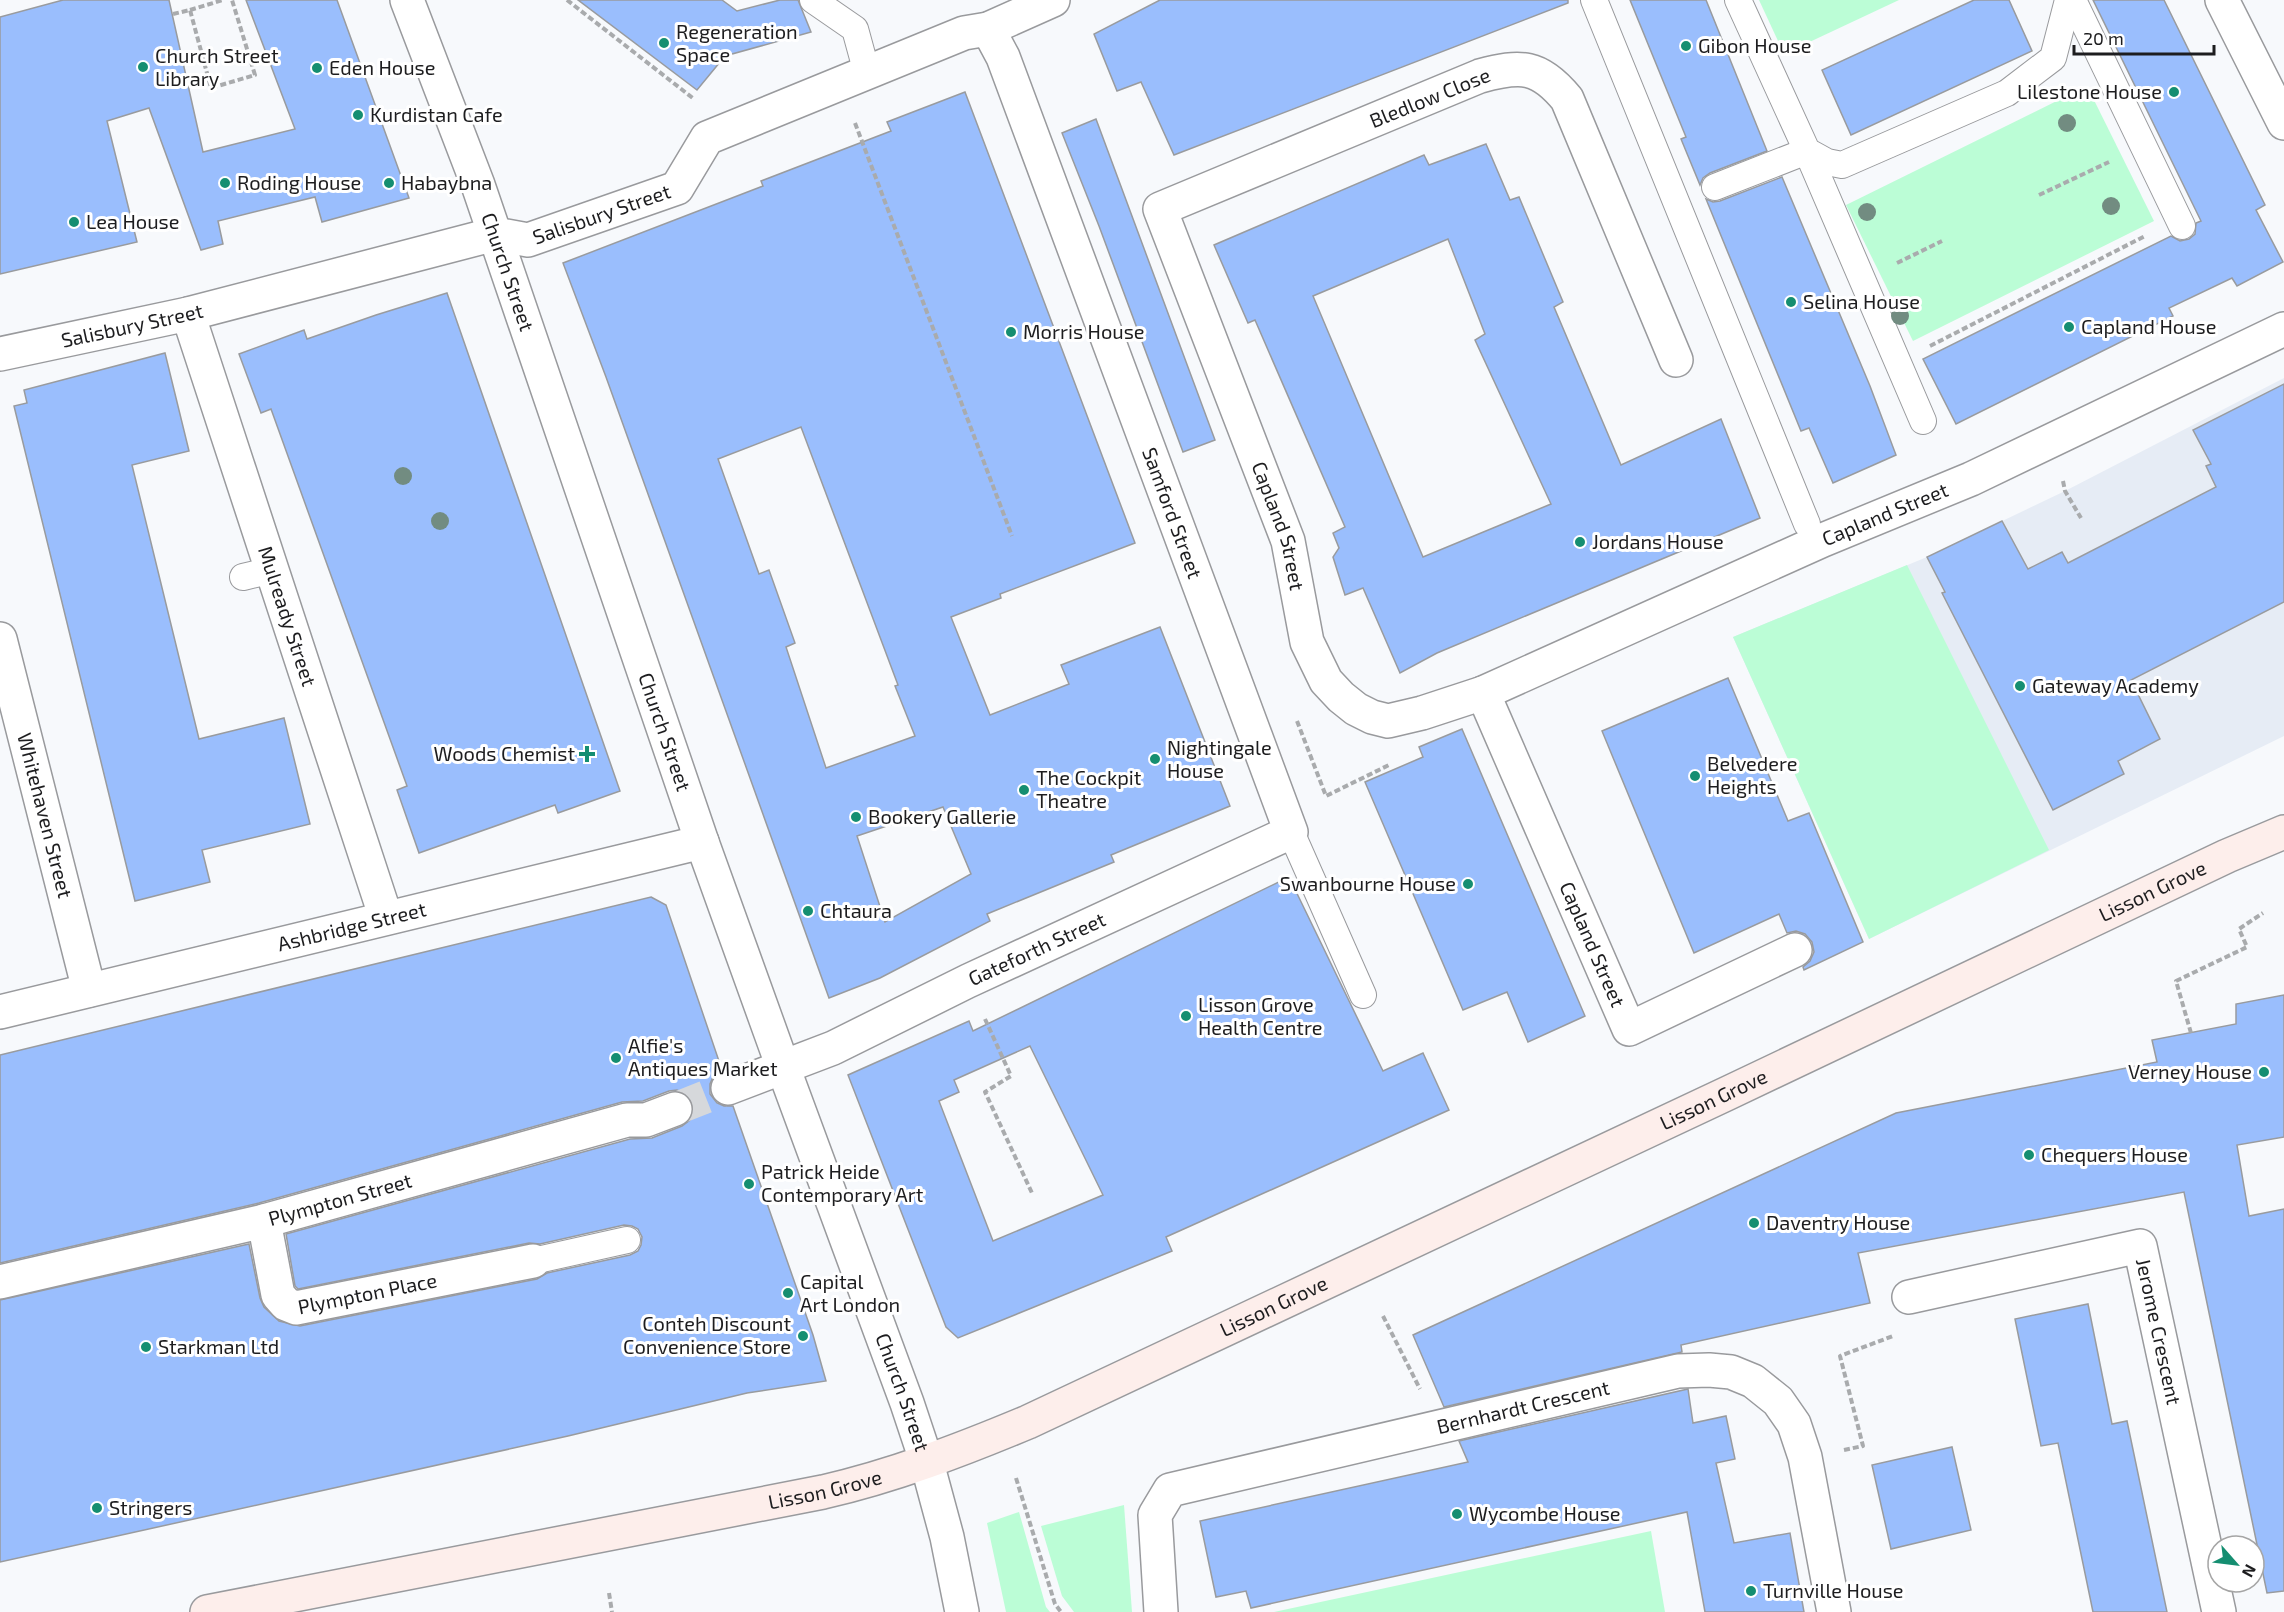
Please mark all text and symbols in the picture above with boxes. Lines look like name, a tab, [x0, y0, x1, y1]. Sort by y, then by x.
scale bar	[2074, 18, 2214, 56]
place label: Regeneration Space	[676, 19, 798, 66]
text: 20 m	[2083, 27, 2124, 49]
place label: Gibon House	[1698, 33, 1811, 57]
marker: Regeneration Space	[657, 36, 671, 50]
marker: Gibon House	[1679, 39, 1693, 53]
place label: Church Street Library	[155, 43, 279, 90]
place label: Eden House	[329, 55, 436, 79]
marker: Church Street Library	[136, 60, 150, 74]
marker: Eden House	[310, 61, 324, 75]
street label: Bledlow Close	[1366, 62, 1493, 132]
place label: Lilestone House	[2017, 79, 2162, 103]
marker: Lilestone House	[2167, 85, 2181, 99]
place label: Kurdistan Cafe	[370, 102, 503, 126]
marker: Kurdistan Cafe	[351, 108, 365, 122]
place label: Roding House	[237, 170, 361, 194]
place label: Habaybna	[401, 170, 492, 194]
marker: Roding House	[218, 176, 232, 190]
marker: Habaybna	[382, 176, 396, 190]
street label: Salisbury Street	[529, 178, 674, 248]
place label: Lea House	[86, 209, 179, 233]
street label: Church Street	[477, 209, 540, 334]
marker: Lea House	[67, 215, 81, 229]
place label: Selina House	[1803, 289, 1920, 313]
marker: Selina House	[1784, 295, 1798, 309]
street label: Salisbury Street	[59, 298, 206, 352]
place label: Capland House	[2081, 314, 2216, 338]
place label: Morris House	[1023, 319, 1145, 343]
marker: Capland House	[2062, 320, 2076, 334]
marker: Morris House	[1004, 325, 1018, 339]
street label: Samford Street	[1138, 444, 1208, 582]
street label: Capland Street	[1247, 458, 1310, 592]
street label: Capland Street	[1818, 477, 1952, 550]
place label: Jordans House	[1592, 529, 1724, 553]
marker: Jordans House	[1573, 535, 1587, 549]
street label: Mulready Street	[254, 543, 322, 689]
street label: Church Street	[634, 669, 697, 794]
place label: Gateway Academy	[2032, 673, 2199, 697]
marker: Gateway Academy	[2013, 679, 2027, 693]
street label: Whitehaven Street	[13, 730, 78, 901]
place label: Nightingale House	[1167, 735, 1272, 782]
place label: Woods Chemist	[434, 741, 575, 765]
marker: Woods Chemist	[580, 747, 594, 761]
place label: Belvedere Heights	[1707, 751, 1798, 798]
marker: Nightingale House	[1148, 752, 1162, 766]
place label: The Cockpit Theatre	[1036, 765, 1142, 812]
marker: Belvedere Heights	[1688, 769, 1702, 783]
marker: The Cockpit Theatre	[1017, 783, 1031, 797]
place label: Bookery Gallerie	[868, 804, 1016, 828]
marker: Bookery Gallerie	[849, 810, 863, 824]
street label: Lisson Grove	[2095, 855, 2210, 926]
place label: Swanbourne House	[1280, 871, 1456, 895]
marker: Swanbourne House	[1461, 877, 1475, 891]
street label: Capland Street	[1555, 878, 1631, 1011]
street label: Ashbridge Street	[275, 896, 429, 955]
place label: Chtaura	[820, 898, 892, 922]
marker: Chtaura	[801, 904, 815, 918]
street label: Gateforth Street	[964, 906, 1109, 990]
place label: Lisson Grove Health Centre	[1198, 992, 1322, 1039]
marker: Lisson Grove Health Centre	[1179, 1009, 1193, 1023]
place label: Alfie's Antiques Market	[628, 1033, 778, 1080]
marker: Alfie's Antiques Market	[609, 1051, 623, 1065]
place label: Verney House	[2128, 1059, 2252, 1083]
street label: Lisson Grove	[1656, 1063, 1771, 1134]
marker: Verney House	[2257, 1065, 2271, 1079]
place label: Chequers House	[2041, 1142, 2188, 1166]
marker: Chequers House	[2022, 1148, 2036, 1162]
place label: Patrick Heide Contemporary Art	[761, 1159, 924, 1206]
street label: Plympton Street	[265, 1167, 415, 1230]
marker: Patrick Heide Contemporary Art	[742, 1177, 756, 1191]
place label: Daventry House	[1766, 1210, 1910, 1234]
marker: Daventry House	[1747, 1216, 1761, 1230]
street label: Jerome Crescent	[2132, 1256, 2187, 1407]
street label: Plympton Place	[296, 1267, 439, 1318]
place label: Capital Art London	[800, 1269, 900, 1316]
street label: Lisson Grove	[1216, 1270, 1331, 1341]
marker: Capital Art London	[781, 1286, 795, 1300]
place label: Conteh Discount Convenience Store	[623, 1311, 791, 1358]
marker: Conteh Discount Convenience Store	[796, 1329, 810, 1343]
street label: Church Street	[871, 1330, 935, 1455]
place label: Starkman Ltd	[158, 1334, 279, 1358]
marker: Starkman Ltd	[139, 1340, 153, 1354]
street label: Bernhardt Crescent	[1434, 1374, 1612, 1438]
street label: Lisson Grove	[766, 1464, 884, 1513]
place label: Stringers	[109, 1495, 192, 1519]
marker: Stringers	[90, 1501, 104, 1515]
place label: Wycombe House	[1469, 1501, 1621, 1525]
marker: Wycombe House	[1450, 1507, 1464, 1521]
north arrow	[2206, 1534, 2266, 1594]
text: N	[2239, 1562, 2261, 1581]
place label: Turnville House	[1763, 1578, 1904, 1602]
marker: Turnville House	[1744, 1584, 1758, 1598]

